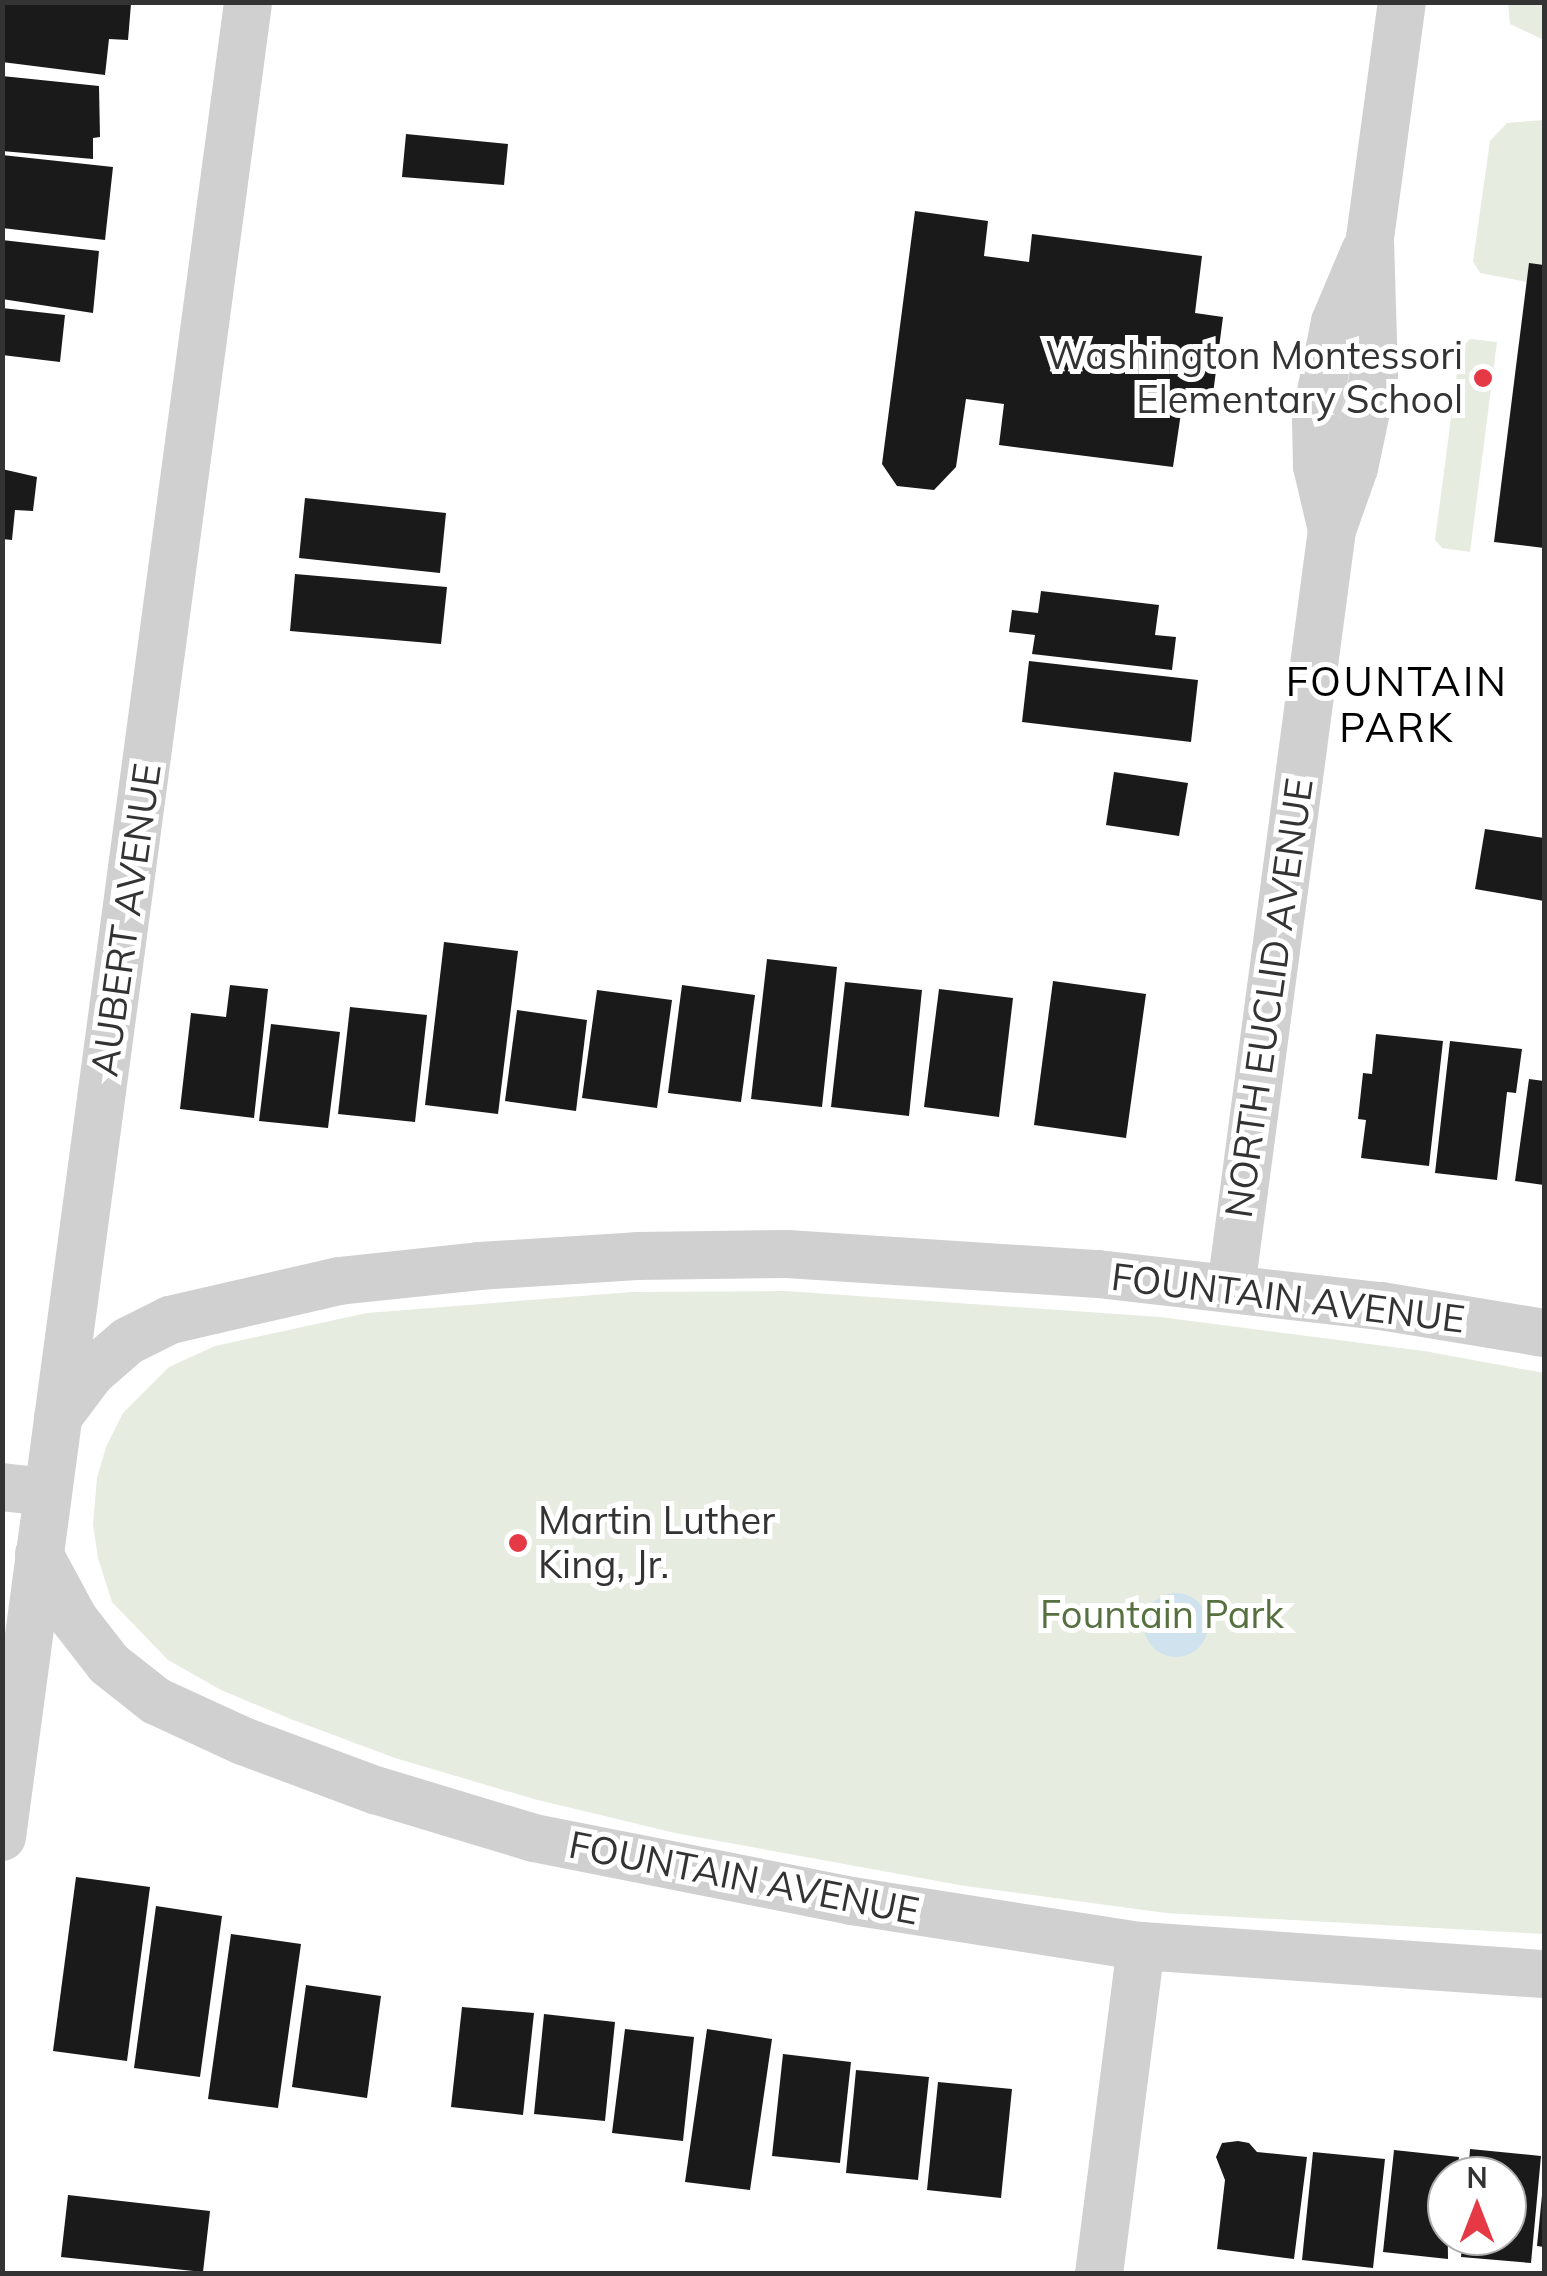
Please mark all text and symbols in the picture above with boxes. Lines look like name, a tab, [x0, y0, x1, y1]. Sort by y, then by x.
place label: Washington Montessori Elementary School	[1045, 333, 1463, 422]
marker: Washington Montessori Elementary School	[1472, 367, 1494, 389]
district label: FOUNTAIN PARK	[1286, 657, 1508, 751]
street label: AUBERT AVENUE	[81, 761, 171, 1079]
street label: NORTH EUCLID AVENUE	[1216, 775, 1322, 1221]
street label: FOUNTAIN AVENUE	[1109, 1254, 1467, 1342]
place label: Martin Luther King, Jr.	[538, 1498, 775, 1588]
marker: Martin Luther King, Jr.	[507, 1532, 529, 1554]
park label: Fountain Park	[1040, 1592, 1284, 1638]
street label: FOUNTAIN AVENUE	[565, 1822, 923, 1934]
north arrow	[1427, 2156, 1527, 2256]
text: N	[1466, 2160, 1488, 2195]

